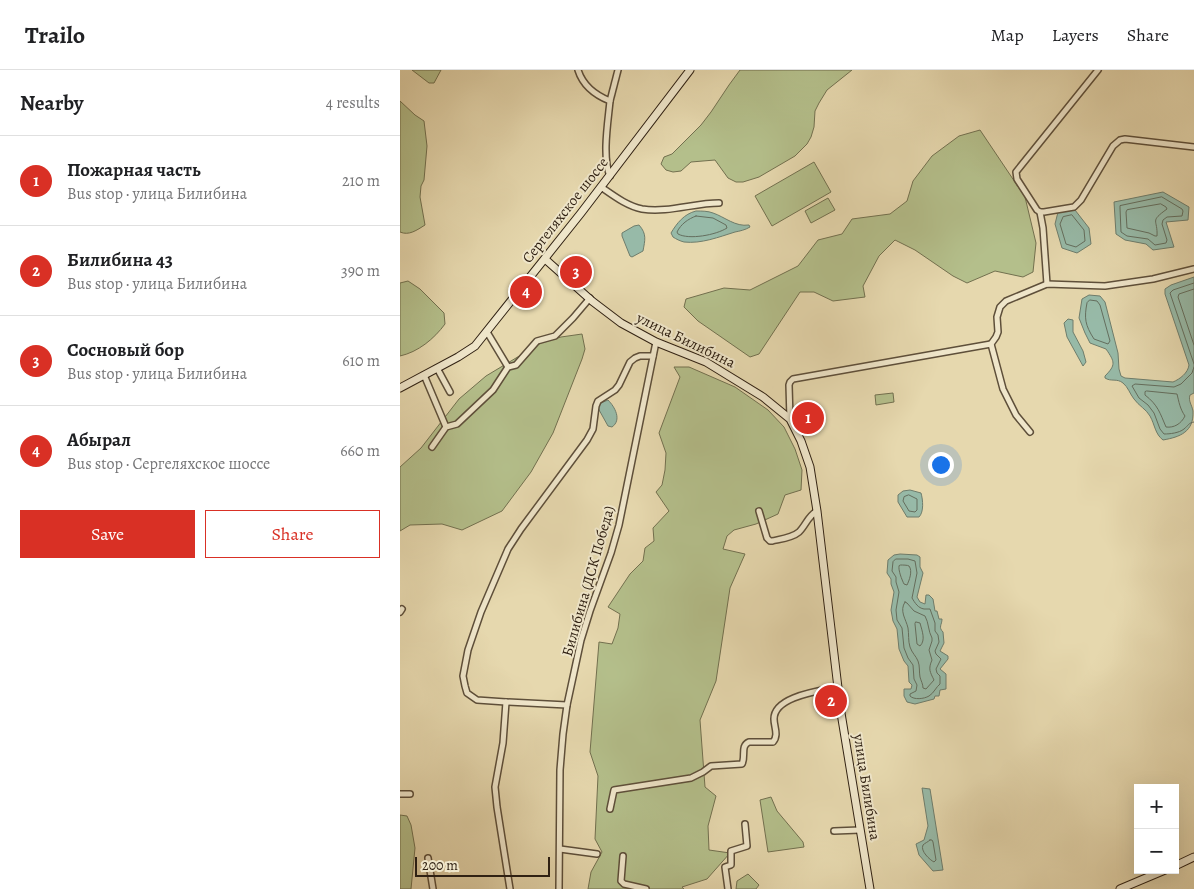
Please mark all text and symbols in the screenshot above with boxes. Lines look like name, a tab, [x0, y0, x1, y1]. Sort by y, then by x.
text: Trailo	[25, 19, 85, 51]
text: Map	[991, 23, 1024, 47]
text: Layers	[1052, 23, 1099, 47]
text: Share	[1127, 23, 1169, 47]
text: Nearby	[20, 89, 83, 117]
text: 4 results	[326, 92, 380, 114]
street label: Сергеляхское шоссе	[517, 153, 613, 267]
text: Пожарная часть	[67, 157, 201, 183]
text: 1	[33, 170, 39, 192]
text: 210 m	[342, 170, 380, 192]
text: Bus stop · улица Билибина	[67, 183, 247, 205]
text: Билибина 43	[67, 247, 173, 273]
pin: 3	[560, 253, 592, 291]
text: 2	[32, 260, 40, 282]
text: 390 m	[341, 260, 380, 282]
text: Bus stop · улица Билибина	[67, 273, 247, 295]
pin: 4	[510, 273, 542, 311]
street label: улица Билибина	[632, 307, 739, 373]
text: Сосновый бор	[67, 337, 184, 363]
text: 3	[33, 350, 39, 372]
text: 610 m	[342, 350, 380, 372]
text: Bus stop · улица Билибина	[67, 363, 247, 385]
pin: 1	[792, 399, 824, 437]
text: Абырал	[67, 427, 131, 453]
text: 4	[32, 440, 40, 462]
text: 660 m	[340, 440, 380, 462]
your location	[928, 452, 954, 478]
text: Bus stop · Сергеляхское шоссе	[67, 453, 270, 475]
street label: Билибина (ДСК Победа)	[557, 503, 619, 659]
button: Save	[20, 510, 195, 558]
button: Share	[205, 510, 380, 558]
pin: 2	[815, 682, 847, 720]
street label: улица Билибина	[849, 731, 885, 842]
map controls	[1134, 784, 1179, 874]
button: +	[1134, 784, 1179, 829]
button: −	[1134, 829, 1179, 874]
scale bar	[415, 854, 550, 877]
text: 200 m	[422, 856, 458, 875]

